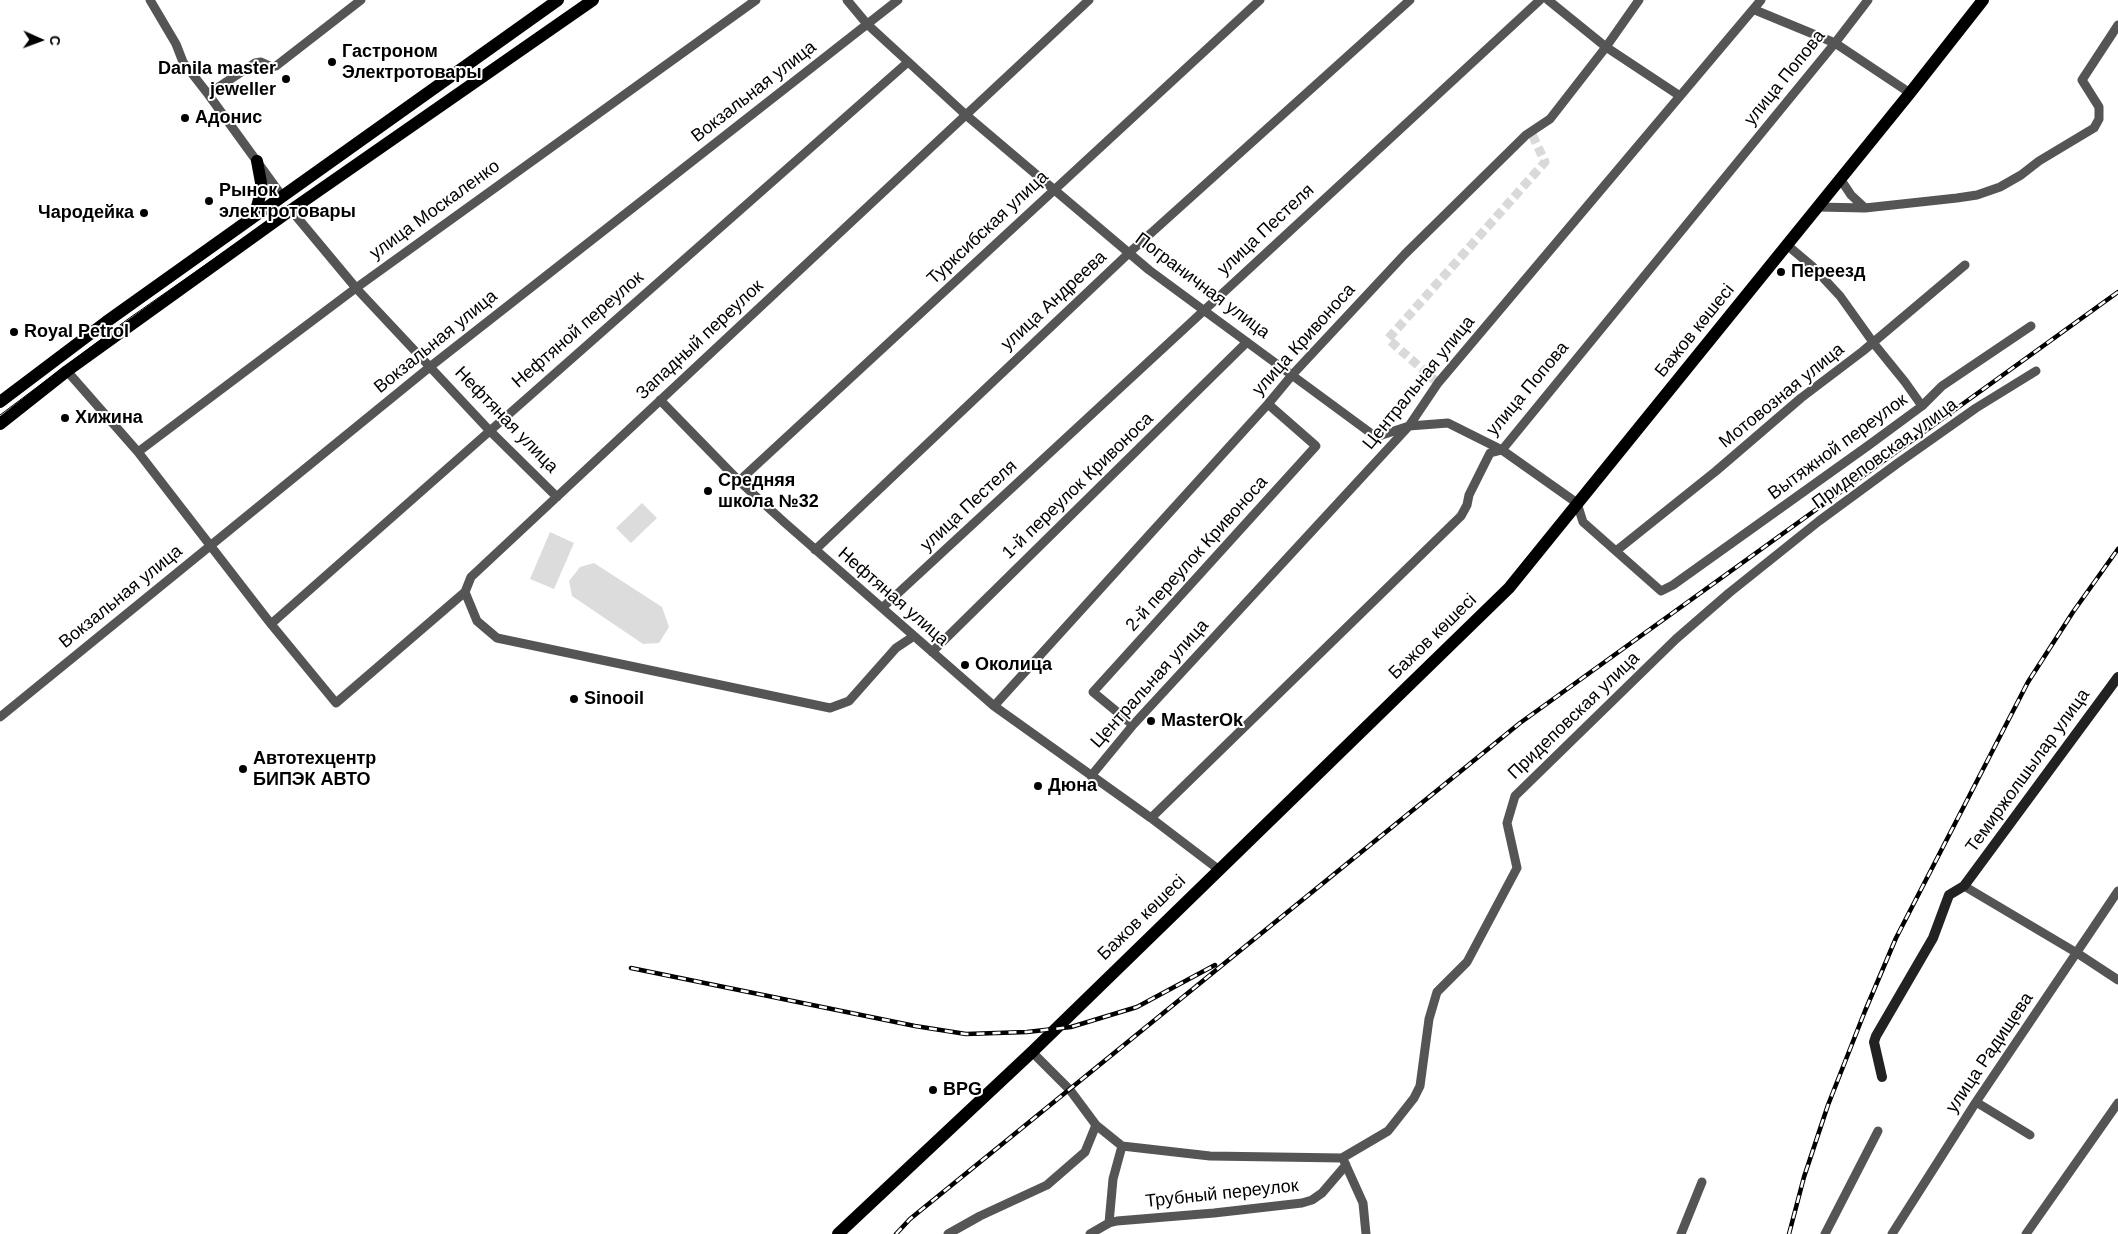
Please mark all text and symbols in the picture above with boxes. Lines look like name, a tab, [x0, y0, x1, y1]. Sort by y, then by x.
north arrow	[15, 15, 65, 65]
street label: улица Попова	[1740, 26, 1830, 130]
text: С	[47, 35, 63, 46]
street label: Вокзальная улица	[687, 37, 821, 147]
place label: Гастроном Электротовары	[342, 41, 482, 84]
marker: Гастроном Электротовары	[326, 56, 338, 68]
place label: Danila master jeweller	[158, 58, 276, 100]
marker: Danila master jeweller	[280, 73, 292, 85]
place label: Адонис	[195, 107, 262, 129]
marker: Адонис	[179, 112, 191, 124]
street label: улица Москаленко	[366, 156, 504, 264]
street label: Турксибская улица	[923, 166, 1053, 290]
place label: Рынок электротовары	[219, 180, 356, 222]
street label: улица Пестеля	[1213, 180, 1319, 280]
marker: Рынок электротовары	[203, 195, 215, 207]
place label: Чародейка	[38, 202, 134, 224]
marker: Чародейка	[138, 207, 150, 219]
street label: Пограничная улица	[1130, 228, 1274, 344]
street label: улица Андреева	[997, 247, 1111, 355]
place label: Переезд	[1791, 261, 1865, 283]
marker: Переезд	[1775, 266, 1787, 278]
street label: Нефтяной переулок	[508, 267, 648, 393]
street label: Западный переулок	[632, 276, 768, 404]
street label: улица Кривоноса	[1248, 280, 1360, 400]
street label: Бажов көшесі	[1651, 280, 1739, 382]
street label: Вокзальная улица	[370, 286, 502, 398]
street label: Центральная улица	[1359, 312, 1479, 454]
place label: Royal Petrol	[24, 321, 129, 343]
marker: Royal Petrol	[8, 326, 20, 338]
street label: улица Попова	[1482, 337, 1574, 441]
street label: Мотовозная улица	[1715, 339, 1849, 453]
street label: Нефтяная улица	[450, 362, 562, 478]
street label: Вытяжной переулок	[1764, 389, 1912, 505]
street label: Придеповская улица	[1808, 394, 1962, 514]
place label: Хижина	[75, 407, 143, 429]
street label: 1-й переулок Кривоноса	[998, 408, 1158, 564]
marker: Хижина	[59, 412, 71, 424]
street label: улица Пестеля	[916, 456, 1022, 556]
place label: Средняя школа №32	[718, 470, 819, 512]
street label: 2-й переулок Кривоноса	[1121, 472, 1273, 636]
marker: Средняя школа №32	[702, 485, 714, 497]
street label: Вокзальная улица	[55, 541, 187, 653]
street label: Нефтяная улица	[833, 543, 953, 651]
street label: Бажов көшесі	[1385, 590, 1481, 684]
street label: Центральная улица	[1087, 615, 1213, 753]
street label: Придеповская улица	[1504, 648, 1644, 784]
place label: Околица	[975, 654, 1052, 676]
marker: Околица	[959, 659, 971, 671]
street label: Темиржолшылар улица	[1961, 685, 2095, 857]
place label: Sinooil	[584, 688, 644, 710]
marker: Sinooil	[568, 693, 580, 705]
place label: MasterOk	[1161, 710, 1243, 732]
marker: MasterOk	[1145, 715, 1157, 727]
place label: Автотехцентр БИПЭК АВТО	[253, 748, 376, 791]
marker: Автотехцентр БИПЭК АВТО	[237, 763, 249, 775]
place label: Дюна	[1048, 775, 1097, 797]
marker: Дюна	[1032, 780, 1044, 792]
street label: Бажов көшесі	[1094, 871, 1190, 965]
street label: улица Радищева	[1942, 989, 2038, 1117]
place label: BPG	[943, 1079, 982, 1101]
marker: BPG	[927, 1084, 939, 1096]
street label: Трубный переулок	[1144, 1175, 1300, 1213]

